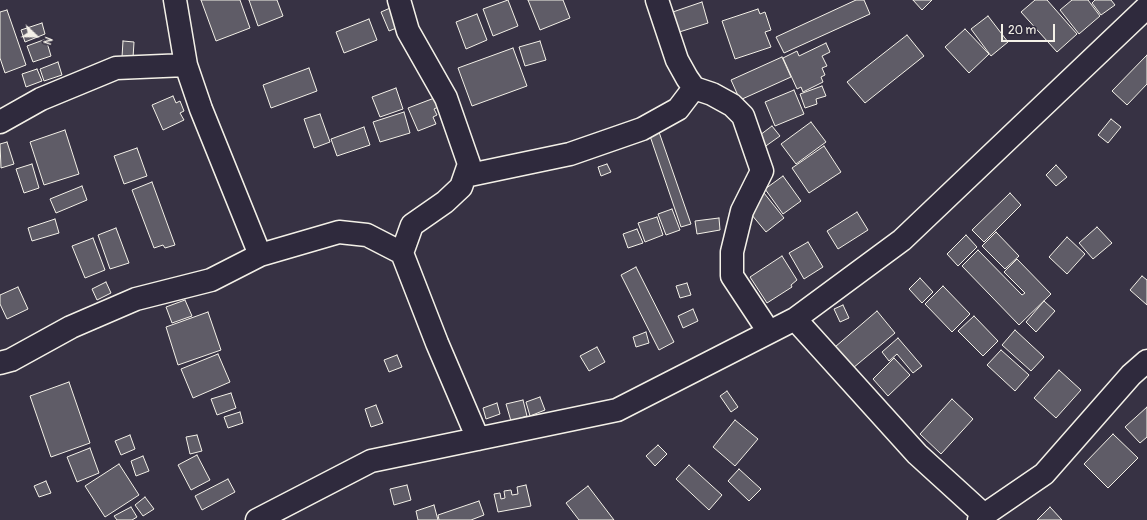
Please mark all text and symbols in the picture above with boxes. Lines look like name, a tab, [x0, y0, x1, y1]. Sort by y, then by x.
north arrow	[16, 16, 56, 56]
scale bar	[1003, 16, 1057, 42]
text: 20 m	[1008, 23, 1036, 38]
text: N	[40, 35, 55, 47]

